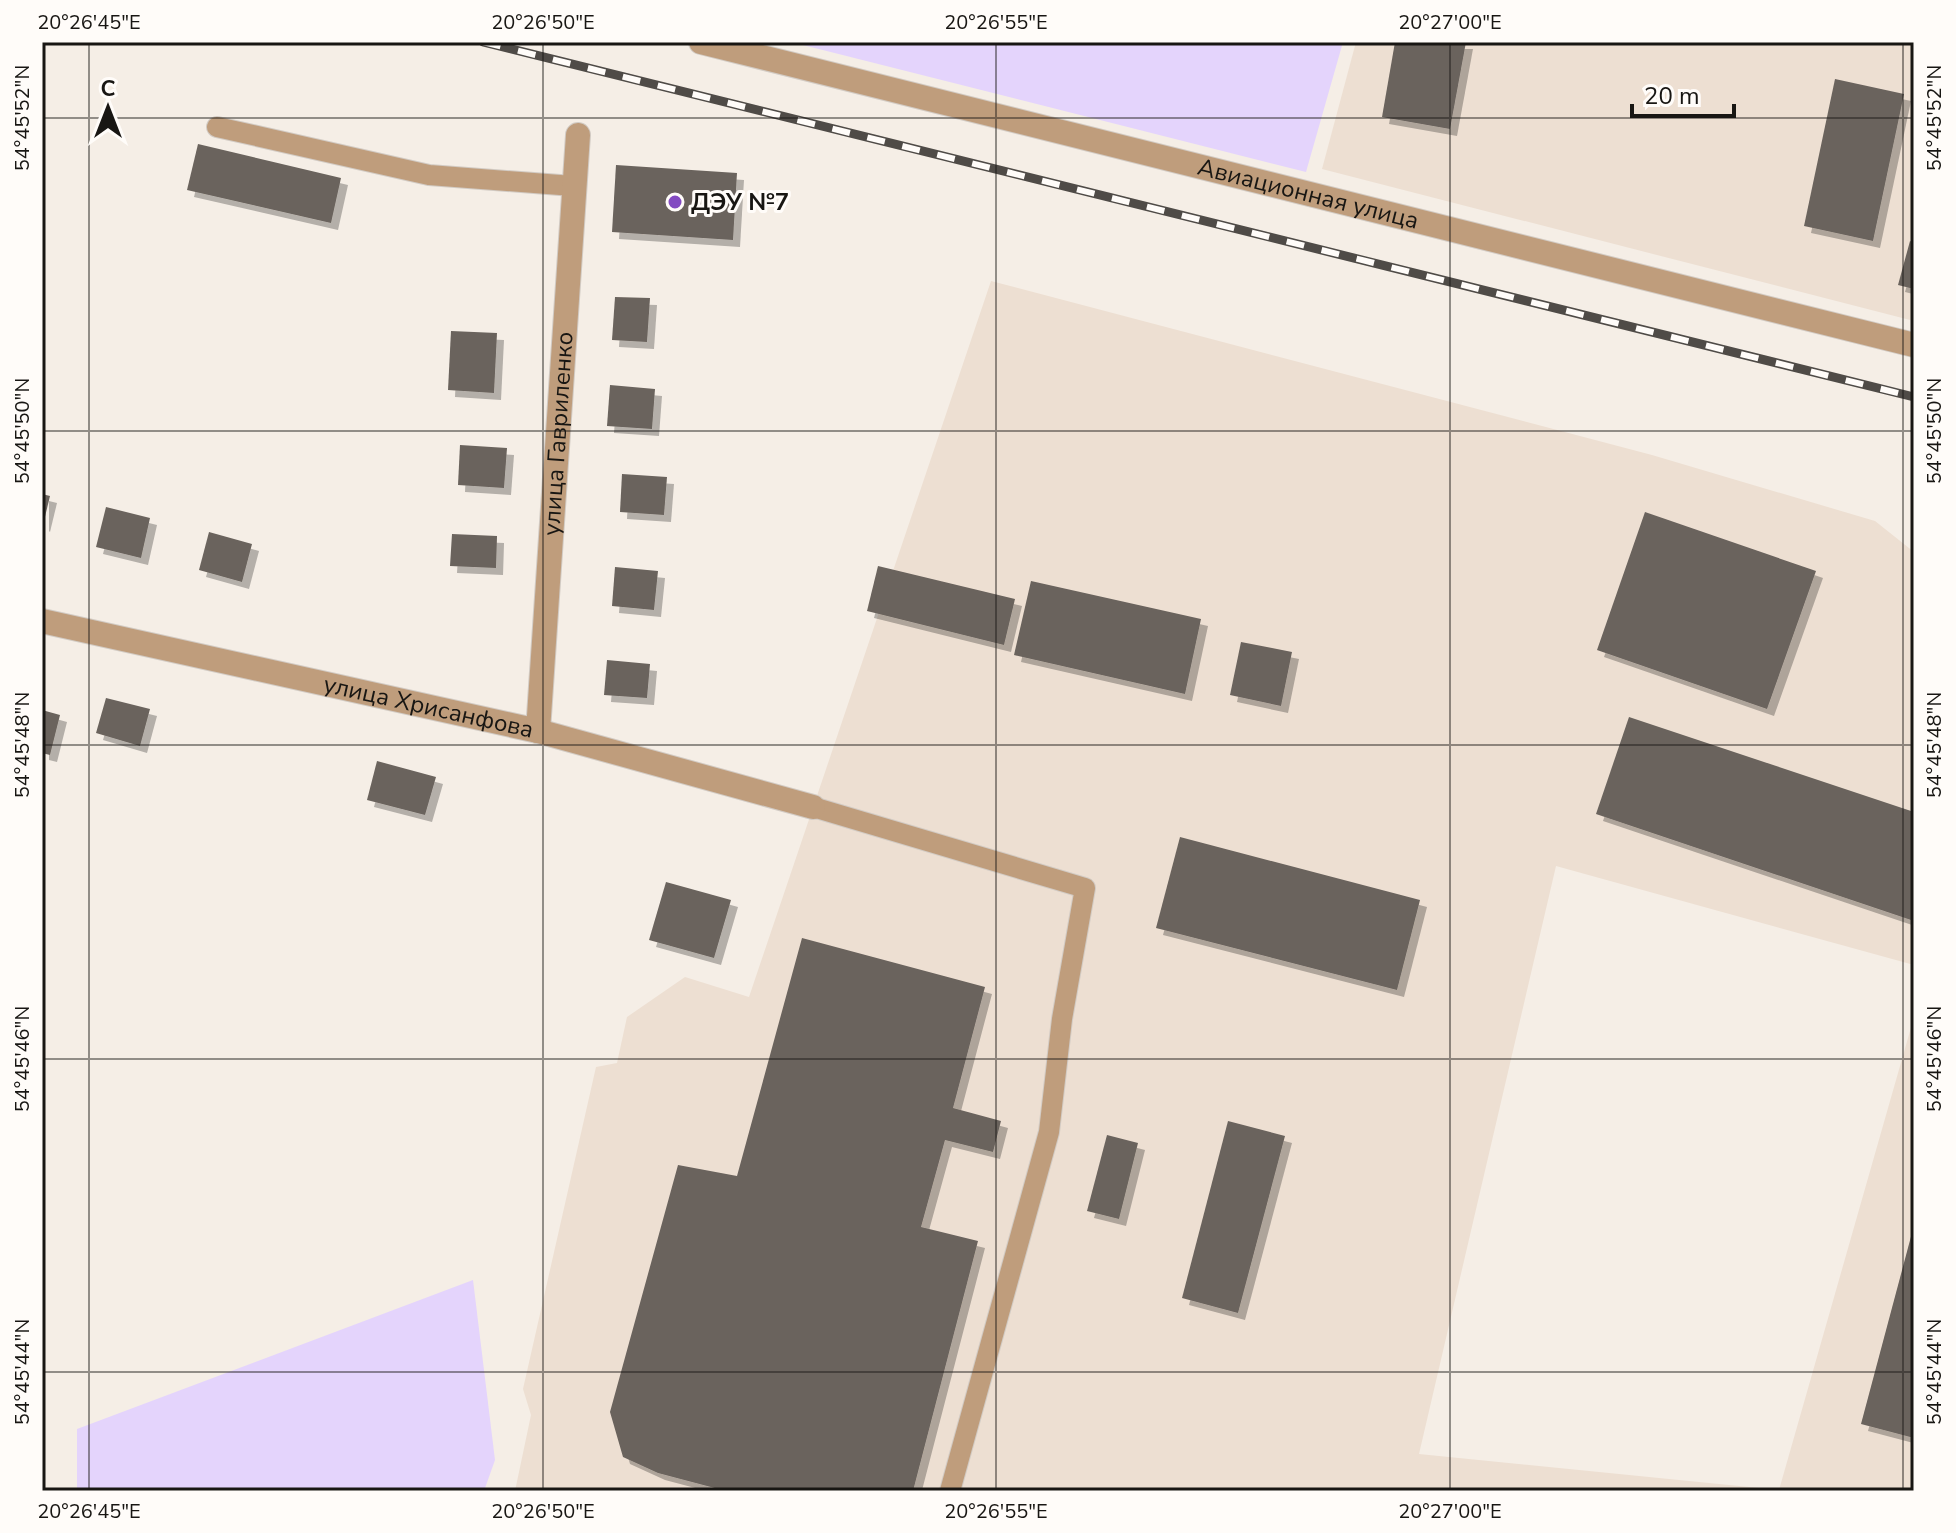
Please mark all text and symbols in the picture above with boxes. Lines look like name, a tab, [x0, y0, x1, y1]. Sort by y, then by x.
text: 20°26'45"E	[37, 9, 141, 36]
text: 20°26'50"E	[491, 9, 595, 36]
text: 20°26'55"E	[944, 9, 1048, 36]
text: 20°27'00"E	[1398, 9, 1502, 36]
text: 54°45'52"N	[9, 65, 36, 171]
text: 54°45'52"N	[1921, 65, 1948, 171]
north arrow	[68, 68, 148, 148]
scale bar	[1632, 68, 1734, 118]
text: С	[101, 74, 116, 104]
text: 20 m	[1644, 80, 1700, 112]
street label: Авиационная улица	[1194, 151, 1422, 237]
place label: ДЭУ №7	[691, 186, 789, 218]
marker: ДЭУ №7	[666, 193, 684, 211]
street label: улица Гавриленко	[535, 331, 581, 537]
text: 54°45'50"N	[9, 378, 36, 484]
text: 54°45'50"N	[1921, 378, 1948, 484]
street label: улица Хрисанфова	[321, 668, 537, 746]
text: 54°45'48"N	[9, 692, 36, 798]
text: 54°45'48"N	[1921, 692, 1948, 798]
text: 54°45'46"N	[9, 1006, 36, 1112]
text: 54°45'46"N	[1921, 1006, 1948, 1112]
text: 54°45'44"N	[9, 1319, 36, 1425]
text: 54°45'44"N	[1921, 1319, 1948, 1425]
text: 20°26'45"E	[37, 1498, 141, 1525]
text: 20°26'50"E	[491, 1498, 595, 1525]
text: 20°26'55"E	[944, 1498, 1048, 1525]
text: 20°27'00"E	[1398, 1498, 1502, 1525]

